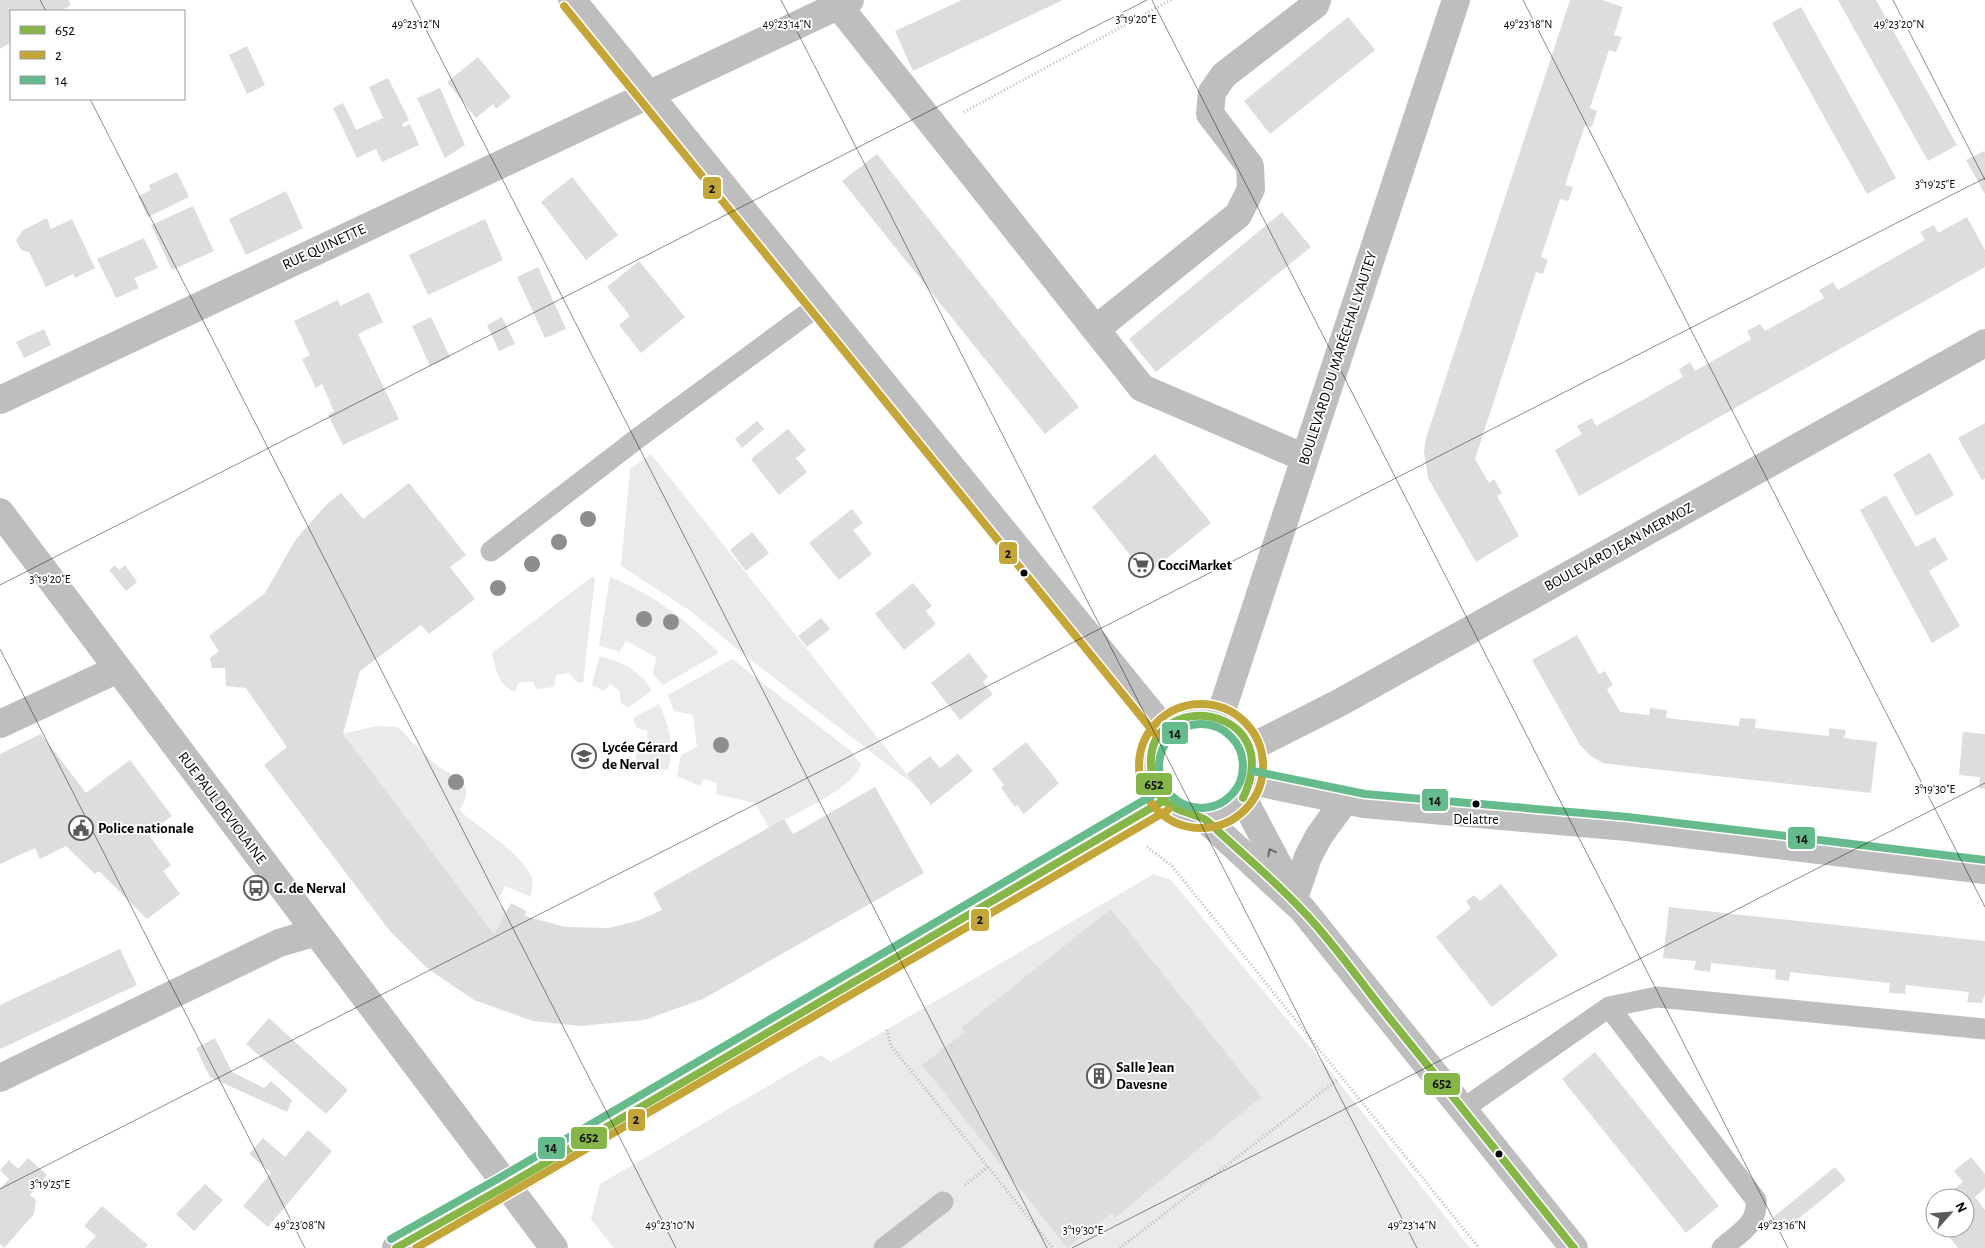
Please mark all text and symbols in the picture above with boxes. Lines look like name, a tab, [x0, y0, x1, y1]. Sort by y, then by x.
legend	[10, 10, 185, 100]
text: 3°19'20"E	[1115, 13, 1157, 25]
text: 49°23'12"N	[392, 18, 440, 30]
text: 49°23'14"N	[763, 18, 811, 30]
text: 49°23'18"N	[1504, 18, 1552, 30]
text: 49°23'20"N	[1874, 18, 1924, 30]
text: 652	[55, 23, 75, 38]
text: 2	[55, 48, 62, 63]
text: 14	[55, 73, 67, 88]
line badge: 2	[702, 176, 722, 200]
text: 3°19'25"E	[1915, 178, 1955, 190]
text: 2	[709, 182, 716, 196]
street label: RUE QUINETTE	[280, 221, 368, 273]
street label: BOULEVARD DU MARÉCHAL LYAUTEY	[1294, 249, 1380, 467]
street label: BOULEVARD JEAN MERMOZ	[1542, 500, 1696, 594]
line badge: 2	[998, 541, 1018, 565]
text: 2	[1005, 547, 1012, 561]
supermarket icon: CocciMarket	[1128, 552, 1154, 578]
place label: CocciMarket	[1158, 558, 1232, 573]
unlabelled marker	[1019, 568, 1029, 578]
text: 3°19'20"E	[29, 573, 71, 585]
line badge: 14	[1161, 721, 1189, 745]
text: 14	[1169, 727, 1181, 741]
place label: Lycée Gérard de Nerval	[602, 740, 678, 772]
school or university icon: Lycée Gérard de Nerval	[571, 743, 597, 769]
street label: RUE PAUL DEVIOLAINE	[175, 749, 269, 867]
line badge: 652	[1135, 772, 1173, 796]
text: 652	[1144, 778, 1164, 792]
text: 3°19'30"E	[1915, 783, 1956, 795]
line badge: 14	[1421, 788, 1449, 812]
text: 14	[1429, 794, 1441, 808]
marker: Delattre	[1471, 799, 1481, 809]
place label: Delattre	[1453, 813, 1499, 827]
public building icon: Police nationale	[68, 815, 94, 841]
place label: Police nationale	[98, 821, 194, 836]
line badge: 14	[1787, 826, 1816, 850]
text: 14	[1796, 832, 1808, 846]
one-way arrow	[1268, 848, 1278, 857]
bus stop icon: G. de Nerval	[243, 875, 269, 901]
place label: G. de Nerval	[274, 881, 346, 896]
line badge: 2	[970, 908, 990, 932]
text: 2	[977, 913, 984, 927]
place label: Salle Jean Davesne	[1116, 1060, 1175, 1092]
building icon: Salle Jean Davesne	[1086, 1063, 1112, 1089]
line badge: 652	[1423, 1072, 1461, 1096]
text: 652	[1432, 1077, 1452, 1091]
line badge: 2	[627, 1108, 646, 1132]
text: 2	[633, 1113, 640, 1127]
line badge: 652	[570, 1126, 608, 1150]
text: 652	[579, 1131, 599, 1145]
line badge: 14	[537, 1136, 566, 1160]
text: 14	[545, 1141, 557, 1155]
unlabelled marker	[1494, 1149, 1504, 1159]
text: 3°19'25"E	[30, 1178, 70, 1190]
north arrow	[1925, 1188, 1975, 1238]
text: N	[1952, 1200, 1969, 1215]
text: 49°23'08"N	[275, 1219, 325, 1231]
text: 49°23'10"N	[645, 1219, 695, 1231]
text: 49°23'14"N	[1388, 1219, 1436, 1231]
text: 49°23'16"N	[1758, 1219, 1806, 1231]
text: 3°19'30"E	[1063, 1224, 1104, 1236]

